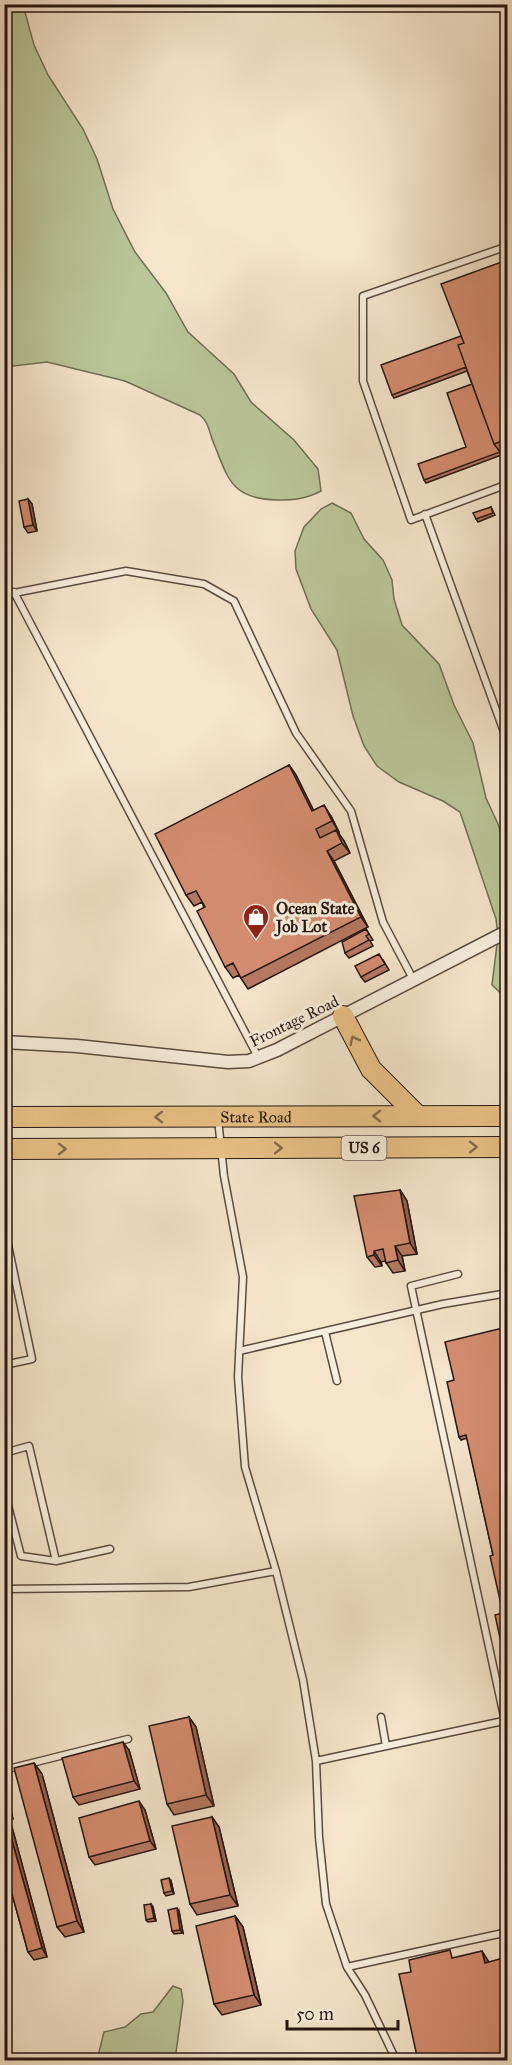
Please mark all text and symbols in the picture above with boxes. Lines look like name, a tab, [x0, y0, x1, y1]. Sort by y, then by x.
place label: Ocean State Job Lot	[274, 899, 355, 937]
shop icon: Ocean State Job Lot	[241, 902, 271, 940]
street label: Frontage Road	[246, 991, 342, 1052]
one-way arrow	[350, 1035, 361, 1046]
street label: State Road	[220, 1107, 292, 1126]
one-way arrow	[373, 1110, 382, 1122]
one-way arrow	[154, 1111, 163, 1123]
road number: US 6	[342, 1136, 386, 1160]
one-way arrow	[469, 1141, 478, 1153]
one-way arrow	[274, 1142, 283, 1154]
one-way arrow	[57, 1143, 66, 1155]
scale bar	[287, 1993, 398, 2031]
text: 50 m	[296, 2003, 334, 2025]

